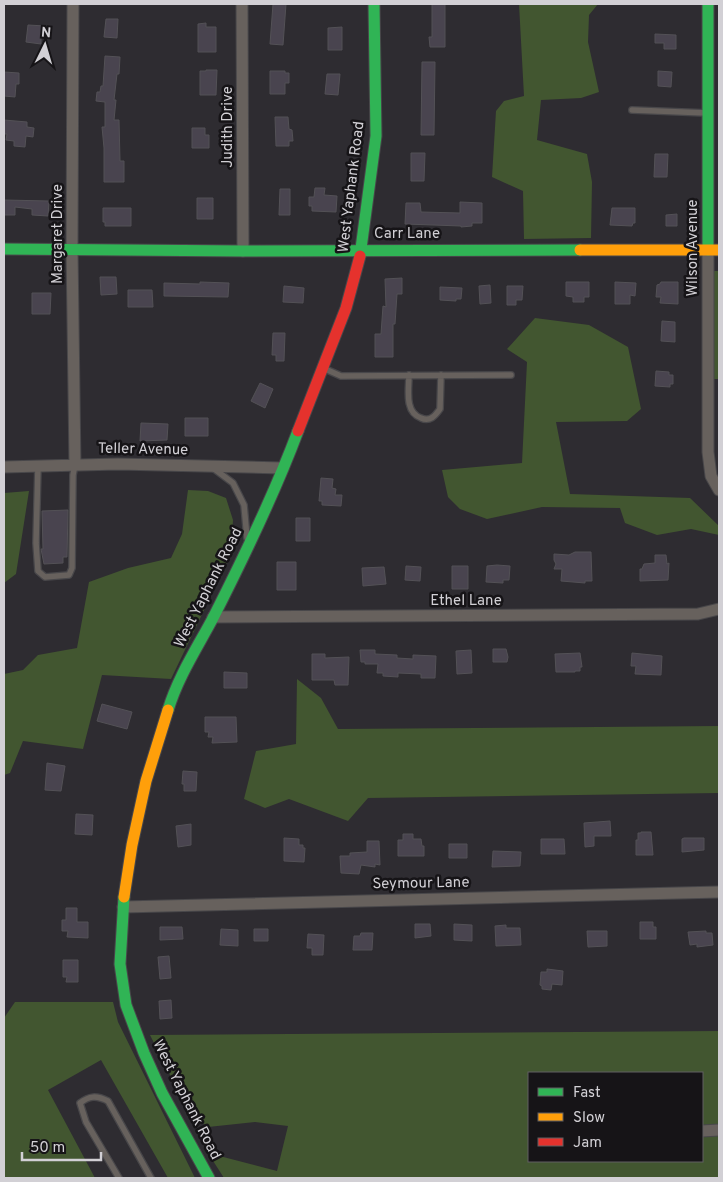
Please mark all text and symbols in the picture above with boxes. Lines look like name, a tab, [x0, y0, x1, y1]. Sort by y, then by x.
north arrow	[20, 20, 70, 70]
text: N	[40, 25, 52, 42]
street label: Judith Drive	[219, 86, 238, 168]
street label: West Yaphank Road	[335, 120, 369, 254]
street label: Margaret Drive	[49, 184, 68, 284]
street label: Wilson Avenue	[684, 199, 703, 297]
street label: Carr Lane	[374, 225, 440, 244]
street label: Teller Avenue	[98, 440, 188, 460]
street label: West Yaphank Road	[171, 525, 247, 651]
street label: Ethel Lane	[430, 592, 502, 611]
street label: Seymour Lane	[372, 874, 470, 894]
street label: West Yaphank Road	[148, 1037, 224, 1163]
legend	[528, 1072, 703, 1162]
text: Fast	[573, 1084, 601, 1103]
text: Slow	[573, 1109, 605, 1128]
scale bar	[22, 1130, 101, 1162]
text: Jam	[573, 1134, 602, 1153]
text: 50 m	[30, 1139, 65, 1158]

